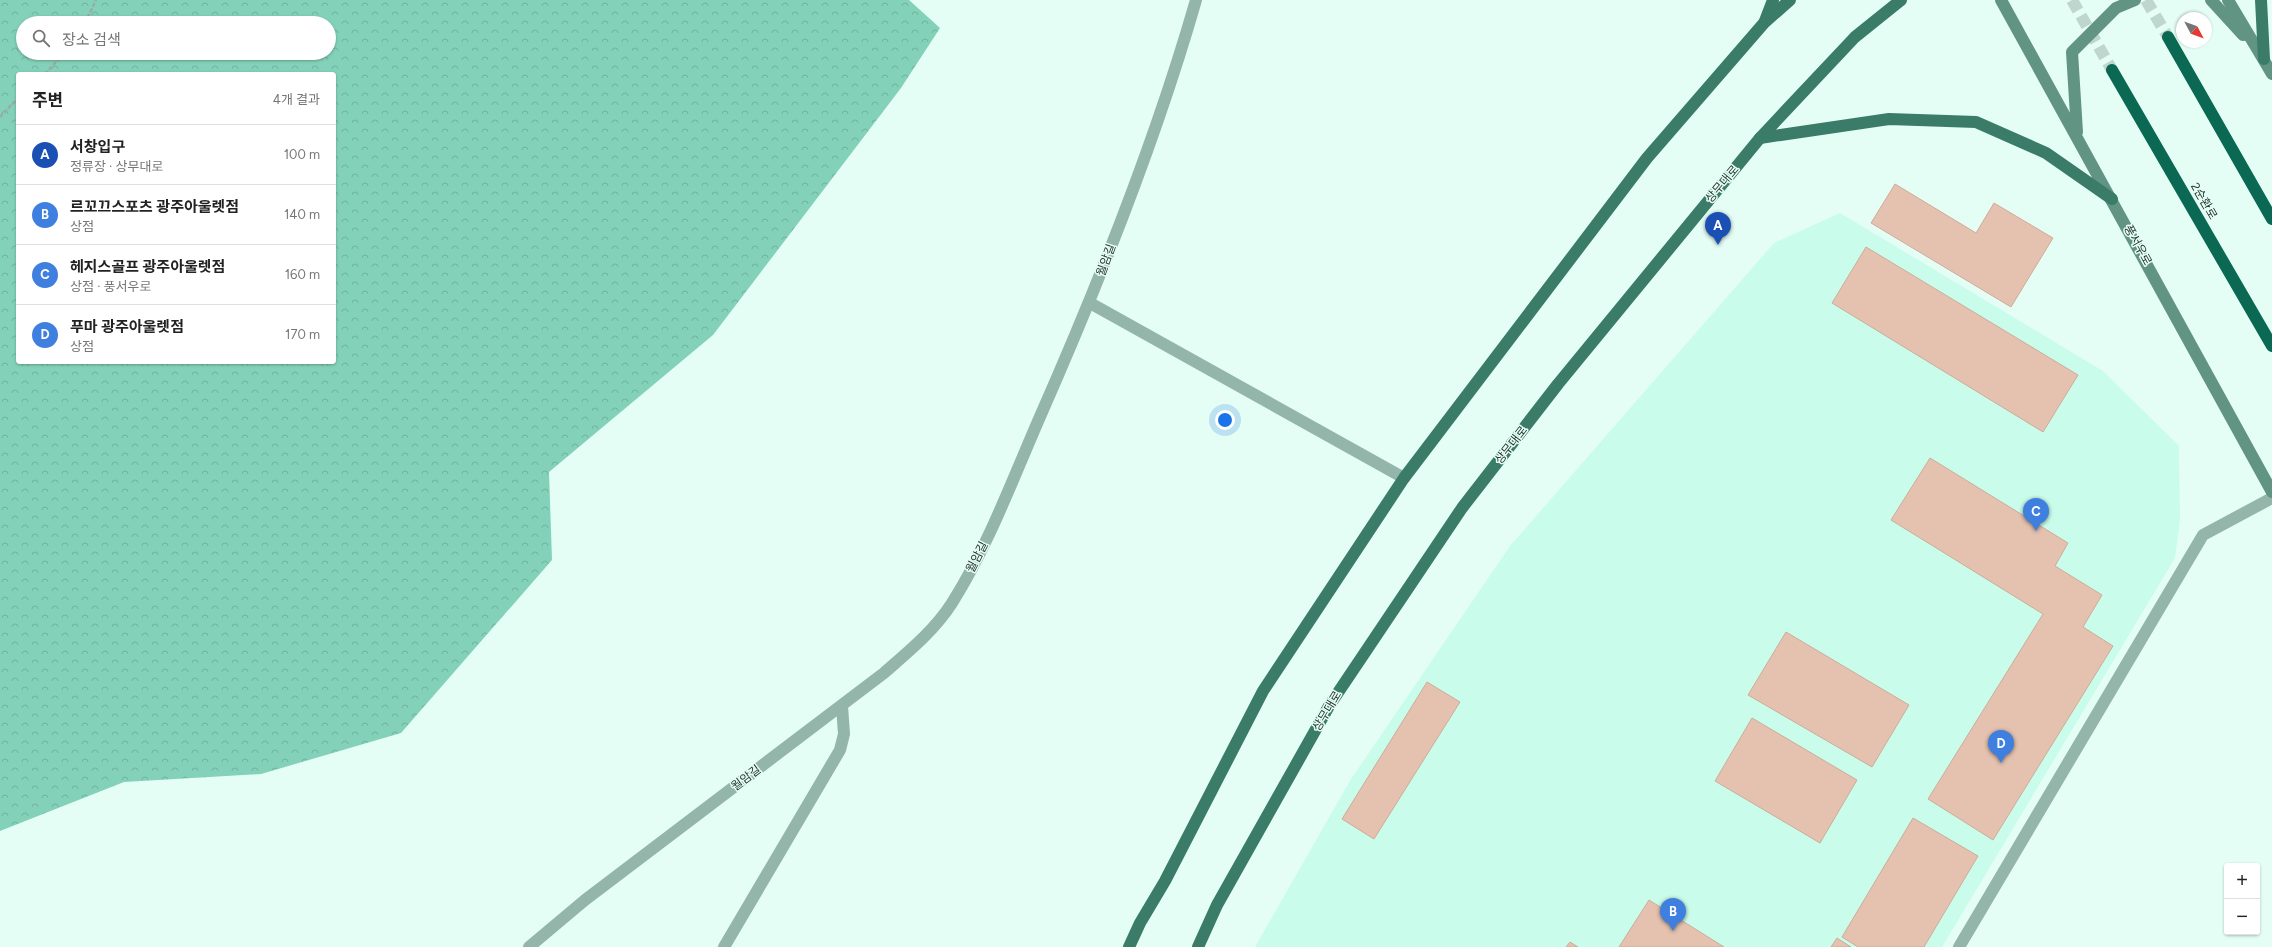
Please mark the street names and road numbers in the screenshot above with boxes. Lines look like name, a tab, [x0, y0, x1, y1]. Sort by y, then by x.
street label: 상무대로	[1702, 163, 1742, 205]
street label: 2순환로	[2188, 180, 2220, 222]
street label: 풍서우로	[2121, 222, 2155, 268]
street label: 월암길	[1094, 242, 1118, 278]
street label: 상무대로	[1492, 423, 1530, 467]
street label: 월암길	[963, 539, 991, 575]
street label: 상무대로	[1310, 688, 1344, 734]
street label: 월암길	[729, 762, 763, 794]

